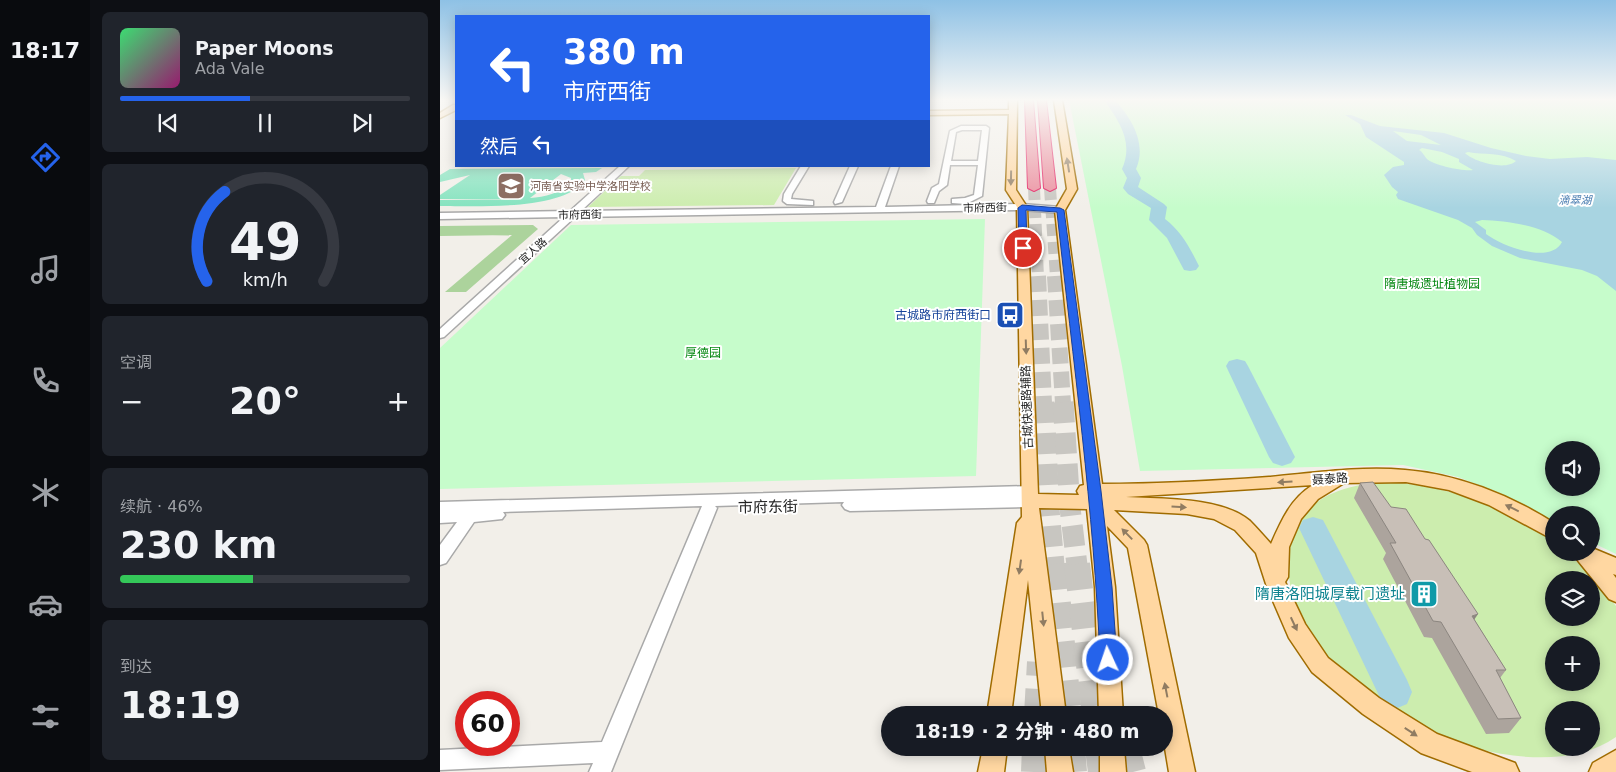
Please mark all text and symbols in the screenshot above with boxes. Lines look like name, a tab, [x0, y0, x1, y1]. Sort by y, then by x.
text: 380 m	[563, 32, 685, 72]
icon: left	[480, 35, 545, 100]
text: Paper Moons	[195, 37, 334, 59]
text: 18:17	[10, 38, 80, 63]
text: Ada Vale	[195, 59, 265, 78]
text: 市府西街	[563, 79, 651, 104]
icon: previous	[154, 109, 182, 137]
icon: pause	[251, 109, 279, 137]
icon: next	[348, 109, 376, 137]
icon: left	[528, 130, 556, 158]
text: 然后	[480, 135, 518, 157]
icon: directions	[28, 140, 63, 175]
one-way arrow	[1064, 156, 1072, 172]
one-way arrow	[1007, 170, 1015, 186]
school or university icon: 河南省实验中学洛阳学校	[496, 171, 526, 201]
place label: 河南省实验中学洛阳学校	[530, 180, 651, 193]
water label: 滴翠湖	[1559, 194, 1593, 207]
street label: 市府西街	[963, 201, 1007, 215]
street label: 市府西街	[558, 208, 602, 222]
text: 49	[229, 212, 301, 272]
pin	[1002, 227, 1044, 269]
icon: arrive	[1009, 234, 1037, 262]
street label: 宜人路	[516, 235, 550, 267]
icon: music	[28, 252, 63, 287]
text: km/h	[242, 269, 288, 290]
park label: 隋唐城遗址植物园	[1384, 277, 1480, 291]
bus stop icon: 古城路市府西街口	[995, 300, 1025, 330]
place label: 古城路市府西街口	[895, 308, 991, 322]
one-way arrow	[1022, 339, 1030, 355]
park label: 厚德园	[685, 346, 721, 360]
text: 空调	[120, 353, 152, 372]
icon: phone	[28, 363, 63, 398]
street label: 古城快速路辅路	[1019, 365, 1035, 449]
text: 20°	[229, 379, 301, 423]
text: −	[120, 385, 143, 418]
text: +	[387, 385, 410, 418]
map controls	[1545, 441, 1600, 756]
button: sound	[1545, 441, 1600, 496]
street label: 聂泰路	[1312, 471, 1348, 487]
icon: climate	[28, 475, 63, 510]
one-way arrow	[1277, 478, 1293, 486]
text: 续航 · 46%	[120, 497, 203, 516]
street label: 市府东街	[738, 497, 798, 517]
one-way arrow	[1171, 503, 1187, 511]
one-way arrow	[1505, 504, 1519, 512]
button: search	[1545, 506, 1600, 561]
text: 230 km	[120, 523, 277, 567]
one-way arrow	[1121, 529, 1133, 541]
one-way arrow	[1016, 559, 1024, 575]
button: layers	[1545, 571, 1600, 626]
building icon: 隋唐洛阳城厚载门遗址	[1409, 579, 1439, 609]
place label: 隋唐洛阳城厚载门遗址	[1255, 585, 1405, 603]
icon: car	[28, 587, 63, 622]
one-way arrow	[1039, 612, 1047, 628]
one-way arrow	[1290, 617, 1298, 631]
position arrow	[1081, 633, 1133, 685]
button: +	[1545, 636, 1600, 691]
text: 到达	[120, 657, 152, 676]
one-way arrow	[1162, 682, 1170, 697]
text: 18:19	[120, 683, 241, 727]
speed limit sign: 60	[455, 691, 520, 756]
icon: filters	[28, 699, 63, 734]
button: −	[1545, 701, 1600, 756]
text: 18:19 · 2 分钟 · 480 m	[914, 720, 1140, 742]
one-way arrow	[1405, 728, 1418, 737]

